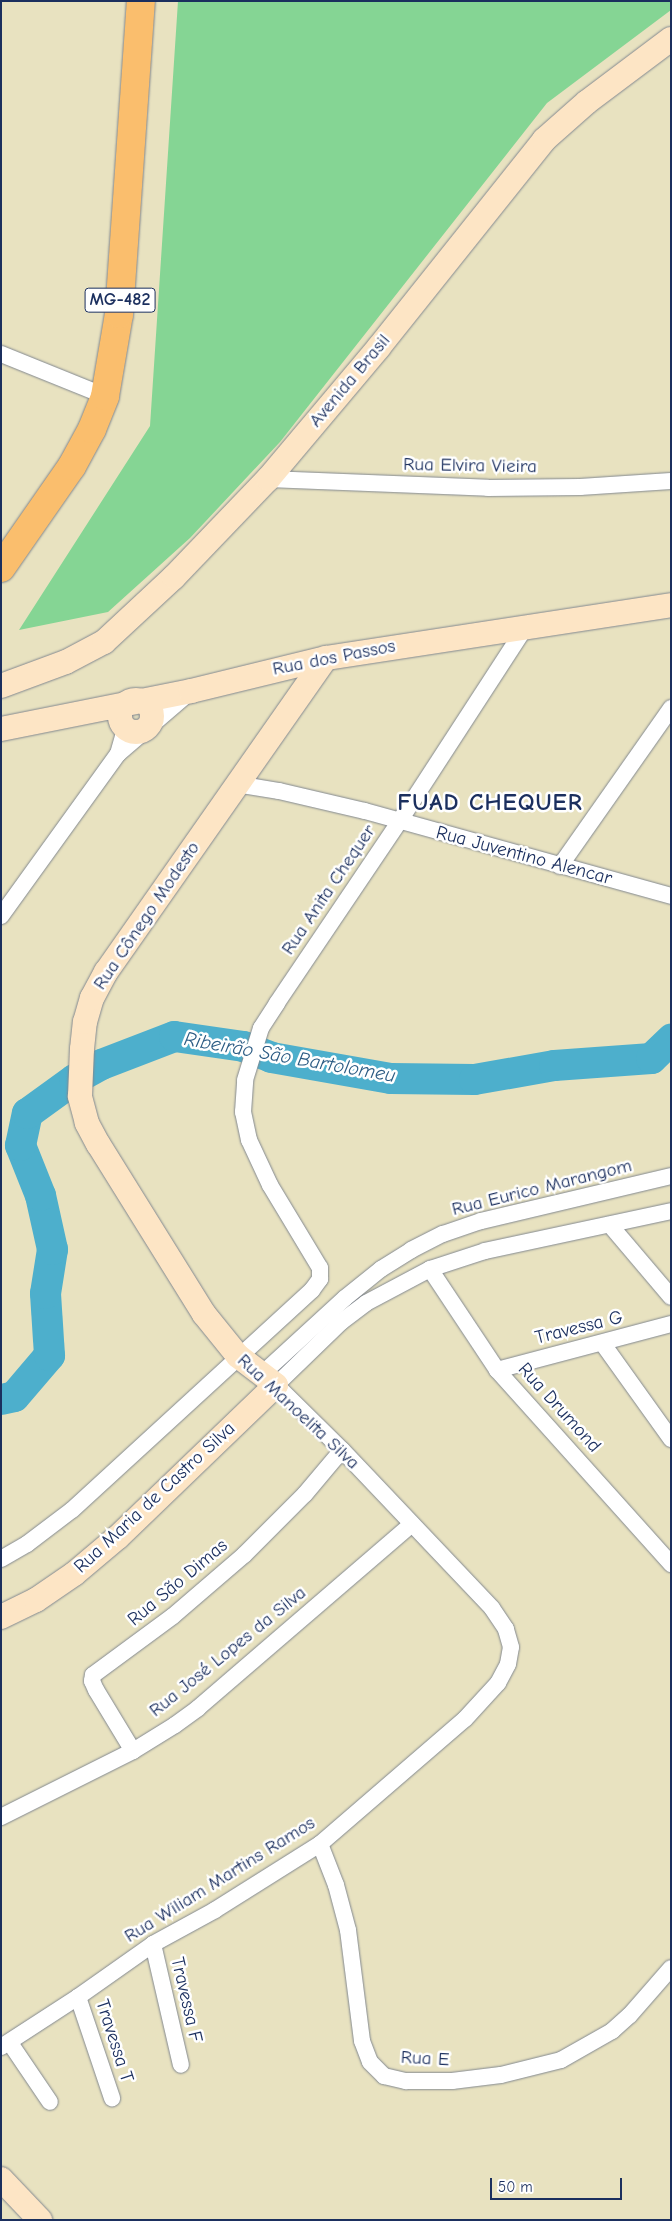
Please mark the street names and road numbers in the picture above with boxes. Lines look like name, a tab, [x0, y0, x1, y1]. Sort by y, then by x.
road number: MG-482	[84, 284, 156, 316]
street label: Avenida Brasil	[305, 330, 395, 432]
street label: Rua Elvira Vieira	[403, 453, 537, 479]
street label: Rua dos Passos	[271, 635, 397, 681]
street label: Rua Anita Chequer	[277, 821, 381, 959]
street label: Rua Juventino Alencar	[433, 821, 615, 891]
street label: Rua Cônego Modesto	[89, 838, 205, 994]
street label: Rua Eurico Marangom	[450, 1155, 634, 1221]
street label: Travessa G	[533, 1306, 625, 1350]
street label: Rua Manoelita Silva	[232, 1350, 364, 1474]
street label: Rua Drumond	[513, 1358, 605, 1458]
street label: Rua Maria de Castro Silva	[70, 1418, 240, 1578]
street label: Rua São Dimas	[123, 1535, 233, 1631]
street label: Rua José Lopes da Silva	[145, 1582, 311, 1722]
street label: Rua Wiliam Martins Ramos	[120, 1812, 320, 1948]
street label: Travessa F	[165, 1955, 207, 2045]
street label: Travessa T	[90, 1997, 138, 2085]
street label: Rua E	[400, 2046, 450, 2072]

